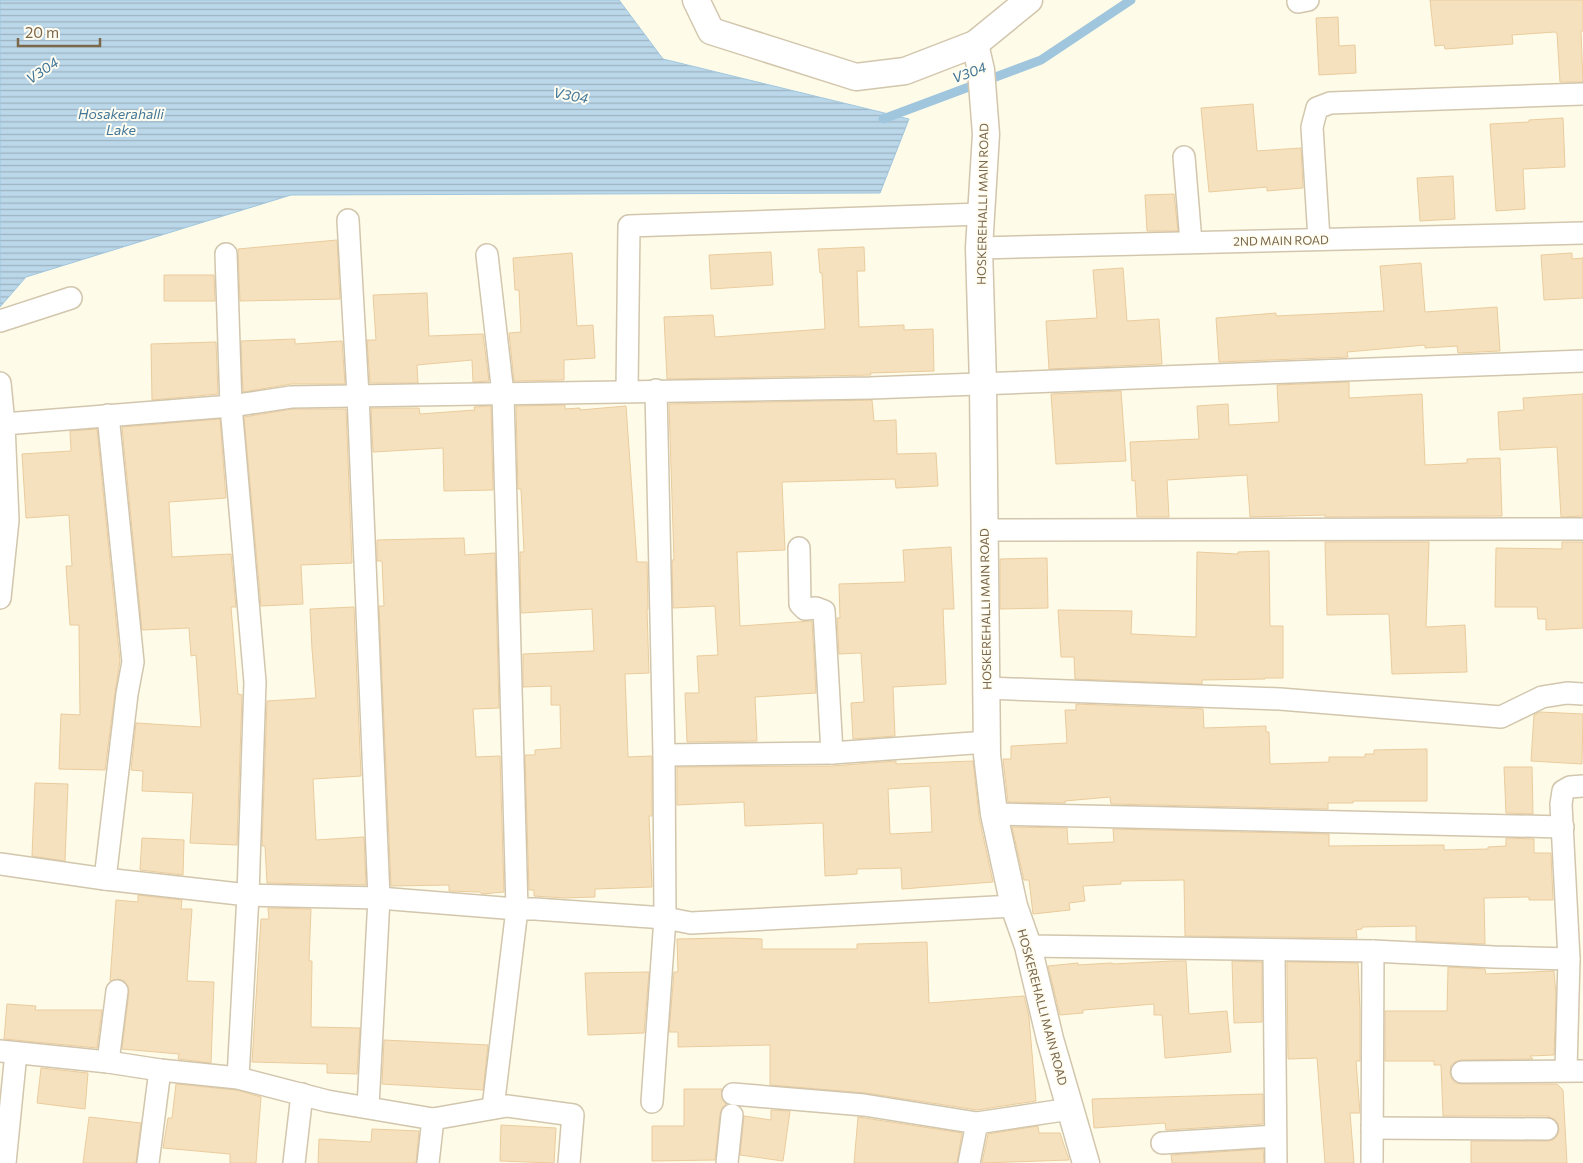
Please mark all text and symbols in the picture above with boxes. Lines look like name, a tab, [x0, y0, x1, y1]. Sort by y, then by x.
scale bar	[18, 15, 100, 47]
text: 20 m	[25, 23, 59, 41]
water label: V304	[23, 53, 61, 87]
water label: V304	[950, 58, 988, 86]
water label: V304	[552, 84, 590, 106]
water label: Hosakerahalli Lake	[78, 105, 164, 138]
street label: HOSKEREHALLI MAIN ROAD	[974, 123, 990, 285]
street label: 2ND MAIN ROAD	[1233, 232, 1329, 248]
street label: HOSKEREHALLI MAIN ROAD	[977, 528, 993, 690]
street label: HOSKEREHALLI MAIN ROAD	[1015, 927, 1071, 1087]

